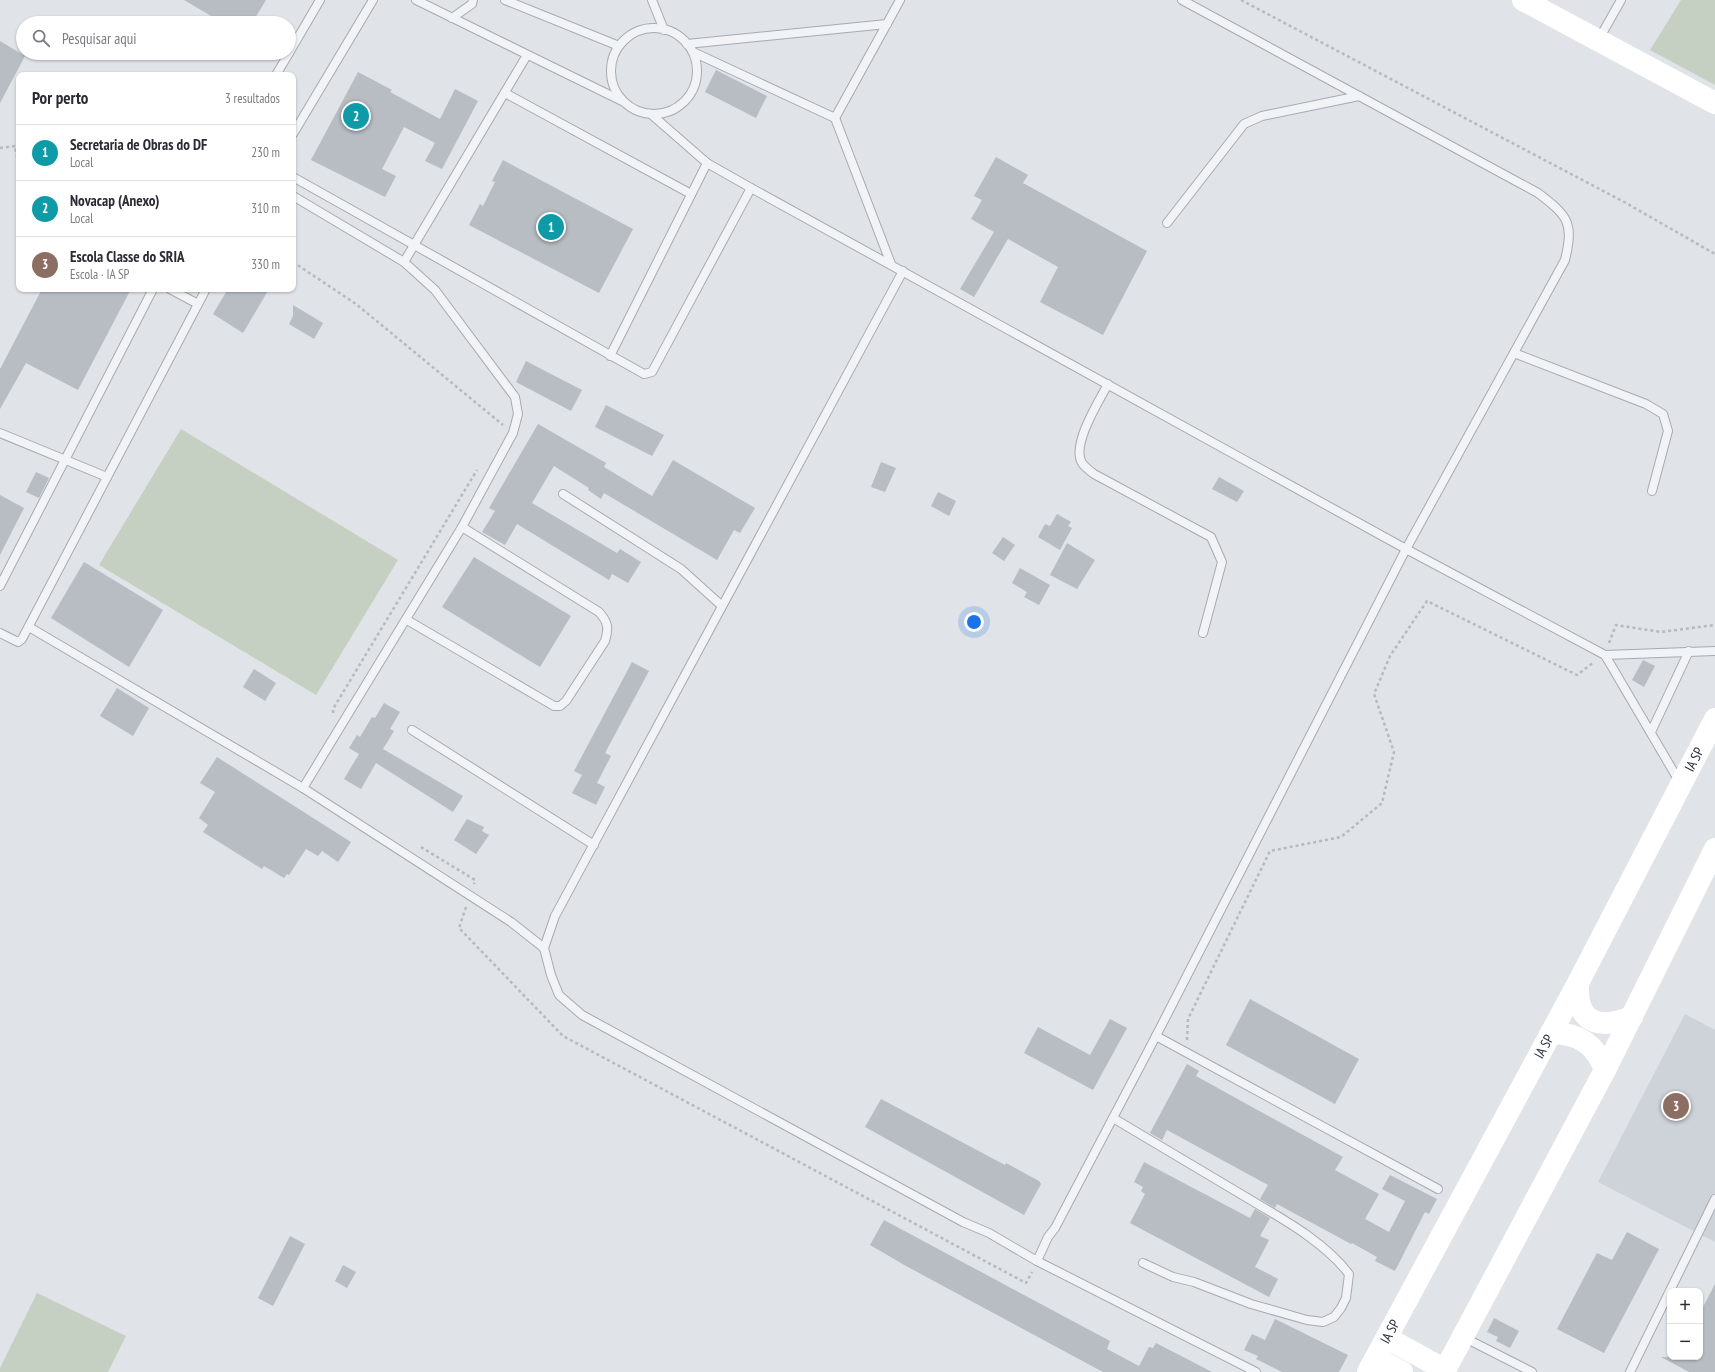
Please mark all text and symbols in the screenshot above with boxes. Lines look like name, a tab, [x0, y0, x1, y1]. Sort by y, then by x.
search box	[16, 16, 296, 60]
icon: search	[30, 27, 52, 49]
text: Pesquisar aqui	[62, 29, 136, 48]
text: Por perto	[32, 87, 88, 109]
text: 3 resultados	[225, 90, 280, 107]
pin: 2	[343, 101, 369, 131]
text: Secretaria de Obras do DF	[70, 135, 207, 154]
text: 1	[42, 144, 48, 161]
text: 230 m	[251, 144, 280, 161]
text: Local	[70, 154, 93, 171]
text: Novacap (Anexo)	[70, 191, 159, 210]
text: 2	[42, 200, 48, 217]
text: 310 m	[251, 200, 280, 217]
text: Local	[70, 210, 93, 227]
pin: 1	[538, 212, 564, 242]
text: Escola Classe do SRIA	[70, 247, 185, 266]
text: 3	[42, 256, 48, 273]
text: 330 m	[251, 256, 280, 273]
text: Escola · IA SP	[70, 266, 129, 283]
your location	[964, 612, 984, 632]
street label: IA SP	[1680, 744, 1708, 775]
street label: IA SP	[1530, 1031, 1558, 1062]
pin: 3	[1663, 1091, 1689, 1121]
map controls	[1667, 1288, 1703, 1360]
button: +	[1667, 1288, 1703, 1324]
street label: IA SP	[1376, 1316, 1404, 1347]
button: −	[1667, 1324, 1703, 1360]

